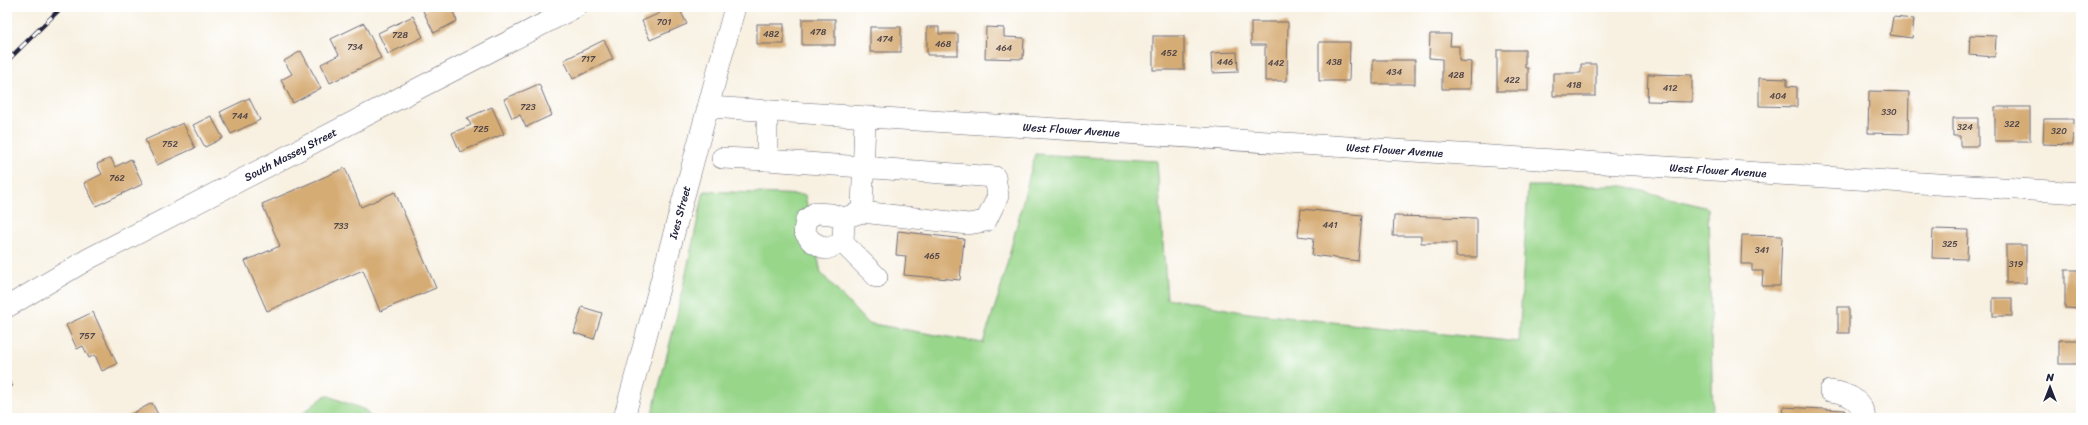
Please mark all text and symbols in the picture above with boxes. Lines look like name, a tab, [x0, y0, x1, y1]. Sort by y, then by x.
house number: 701	[657, 14, 671, 30]
house number: 478	[810, 24, 827, 40]
house number: 482	[763, 26, 779, 42]
house number: 728	[392, 27, 408, 43]
house number: 474	[877, 31, 894, 47]
house number: 468	[935, 36, 952, 52]
house number: 734	[347, 39, 363, 55]
house number: 464	[996, 40, 1013, 56]
house number: 452	[1161, 45, 1177, 61]
house number: 717	[581, 51, 596, 67]
house number: 446	[1217, 54, 1233, 70]
house number: 438	[1326, 54, 1343, 70]
house number: 442	[1268, 55, 1284, 71]
house number: 434	[1386, 64, 1402, 80]
house number: 428	[1448, 67, 1465, 83]
house number: 422	[1504, 72, 1520, 88]
house number: 418	[1567, 77, 1582, 93]
house number: 412	[1663, 80, 1677, 96]
house number: 404	[1770, 88, 1787, 104]
house number: 723	[520, 99, 536, 115]
house number: 330	[1881, 104, 1897, 120]
house number: 744	[232, 108, 249, 124]
house number: 322	[2004, 116, 2020, 132]
street label: West Flower Avenue	[1022, 117, 1121, 142]
house number: 324	[1957, 119, 1973, 135]
house number: 725	[473, 121, 489, 137]
street label: South Massey Street	[241, 122, 340, 186]
house number: 320	[2051, 123, 2067, 139]
house number: 752	[162, 136, 178, 152]
street label: West Flower Avenue	[1346, 137, 1444, 163]
street label: West Flower Avenue	[1669, 158, 1768, 183]
house number: 762	[109, 170, 125, 186]
street label: Ives Street	[663, 183, 696, 242]
house number: 441	[1322, 217, 1338, 233]
house number: 733	[333, 218, 349, 234]
house number: 325	[1942, 236, 1958, 252]
house number: 341	[1755, 242, 1769, 258]
house number: 465	[924, 248, 941, 264]
house number: 319	[2009, 256, 2024, 272]
house number: 757	[79, 328, 96, 344]
north arrow	[2030, 367, 2070, 407]
text: N	[2045, 368, 2054, 387]

